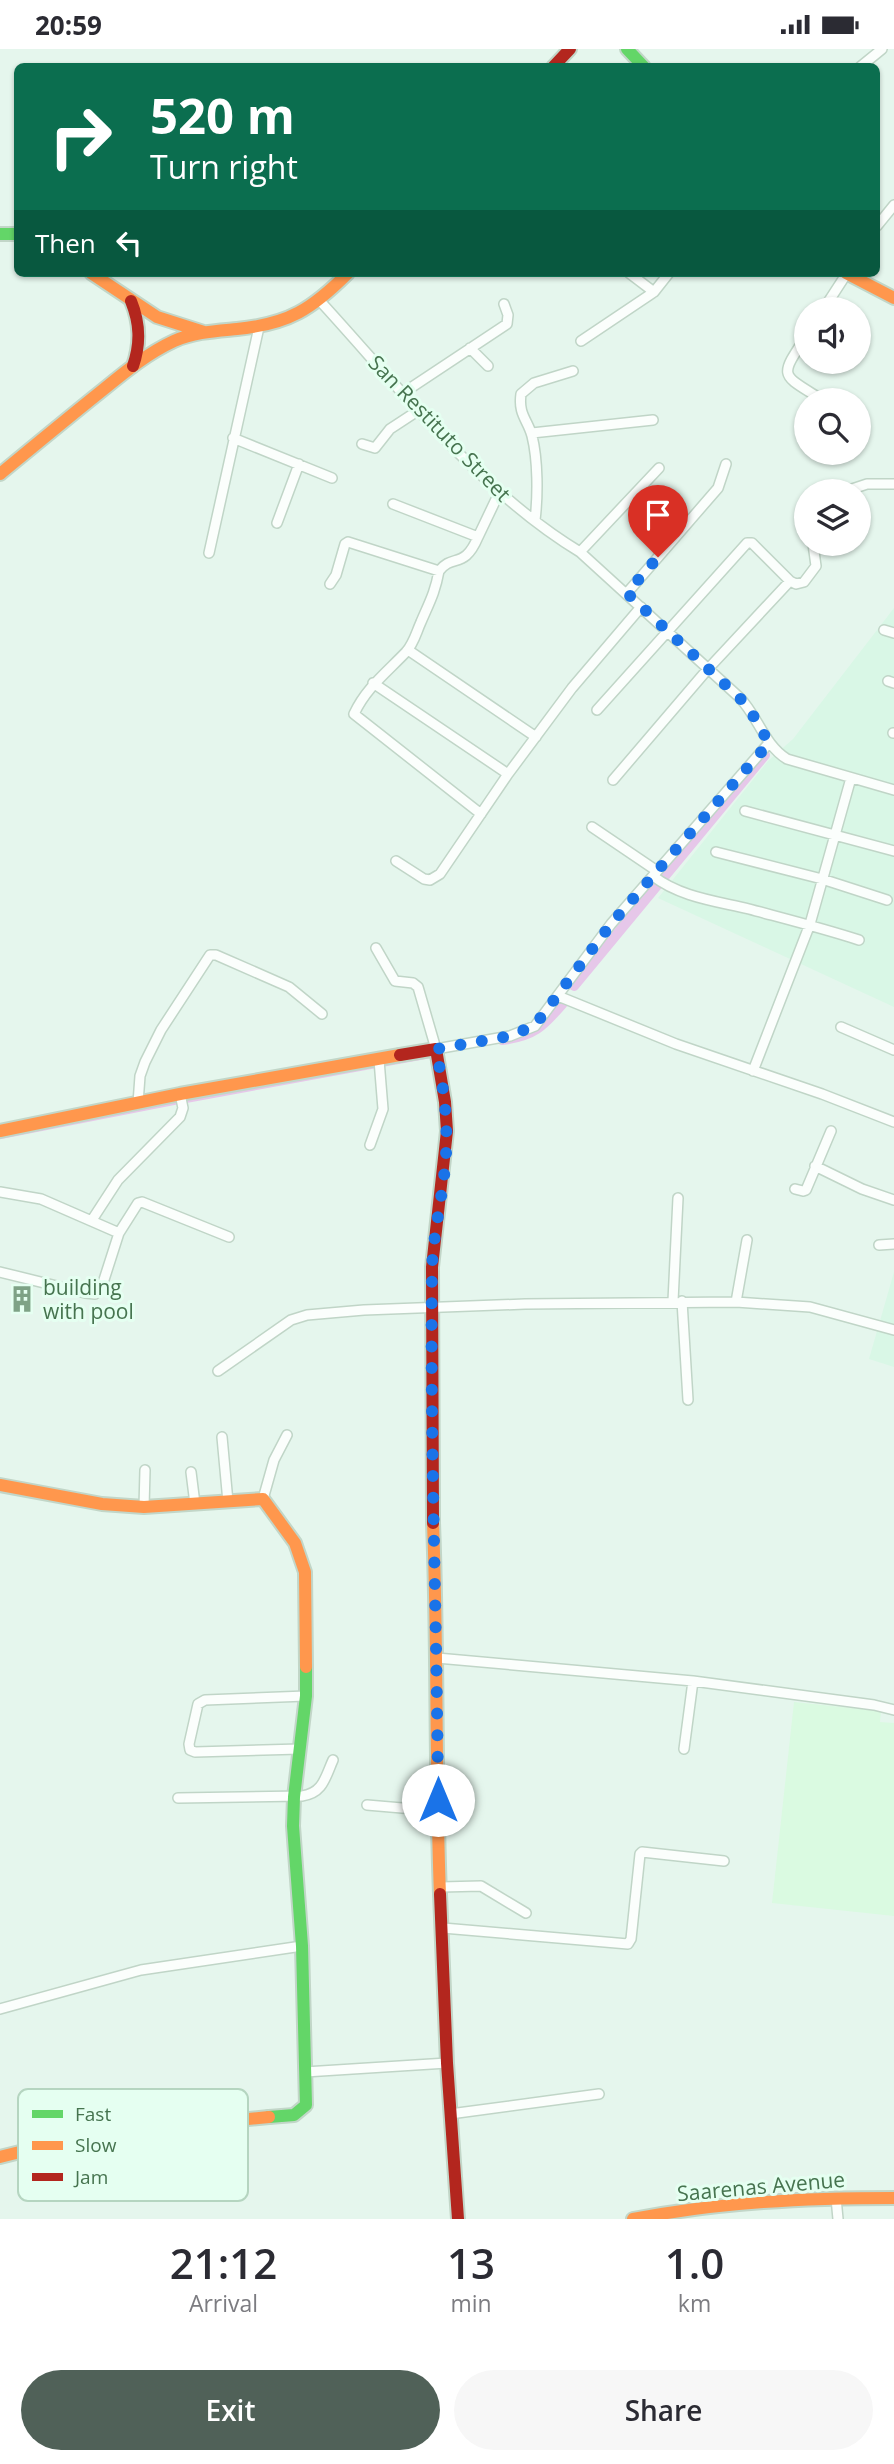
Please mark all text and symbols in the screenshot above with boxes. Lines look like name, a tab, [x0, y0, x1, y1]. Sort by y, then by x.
text: 20:59	[35, 7, 102, 43]
text: 520 m	[150, 82, 295, 148]
icon: right	[35, 91, 126, 182]
text: Turn right	[150, 145, 298, 188]
icon: left	[110, 224, 148, 262]
text: Then	[35, 225, 96, 261]
map controls	[794, 297, 871, 556]
button: sound	[794, 297, 871, 374]
street label: San Restituto Street	[363, 349, 517, 507]
button: search	[794, 388, 871, 465]
button: layers	[794, 479, 871, 556]
pin	[628, 485, 688, 557]
icon: arrive	[639, 496, 677, 534]
place label: building with pool	[43, 1273, 134, 1325]
building icon: building with pool	[7, 1284, 37, 1314]
position arrow	[401, 1763, 475, 1837]
legend	[18, 2089, 248, 2201]
text: Fast	[75, 2101, 111, 2127]
text: Slow	[75, 2132, 117, 2158]
text: Jam	[73, 2164, 108, 2190]
street label: Saarenas Avenue	[676, 2165, 846, 2207]
text: 21:12	[170, 2234, 277, 2291]
text: 13	[447, 2234, 495, 2291]
text: 1.0	[665, 2234, 724, 2291]
text: Arrival	[189, 2287, 258, 2319]
text: min	[450, 2287, 492, 2319]
text: km	[678, 2287, 711, 2319]
button: Exit	[21, 2370, 440, 2450]
button: Share	[454, 2370, 873, 2450]

